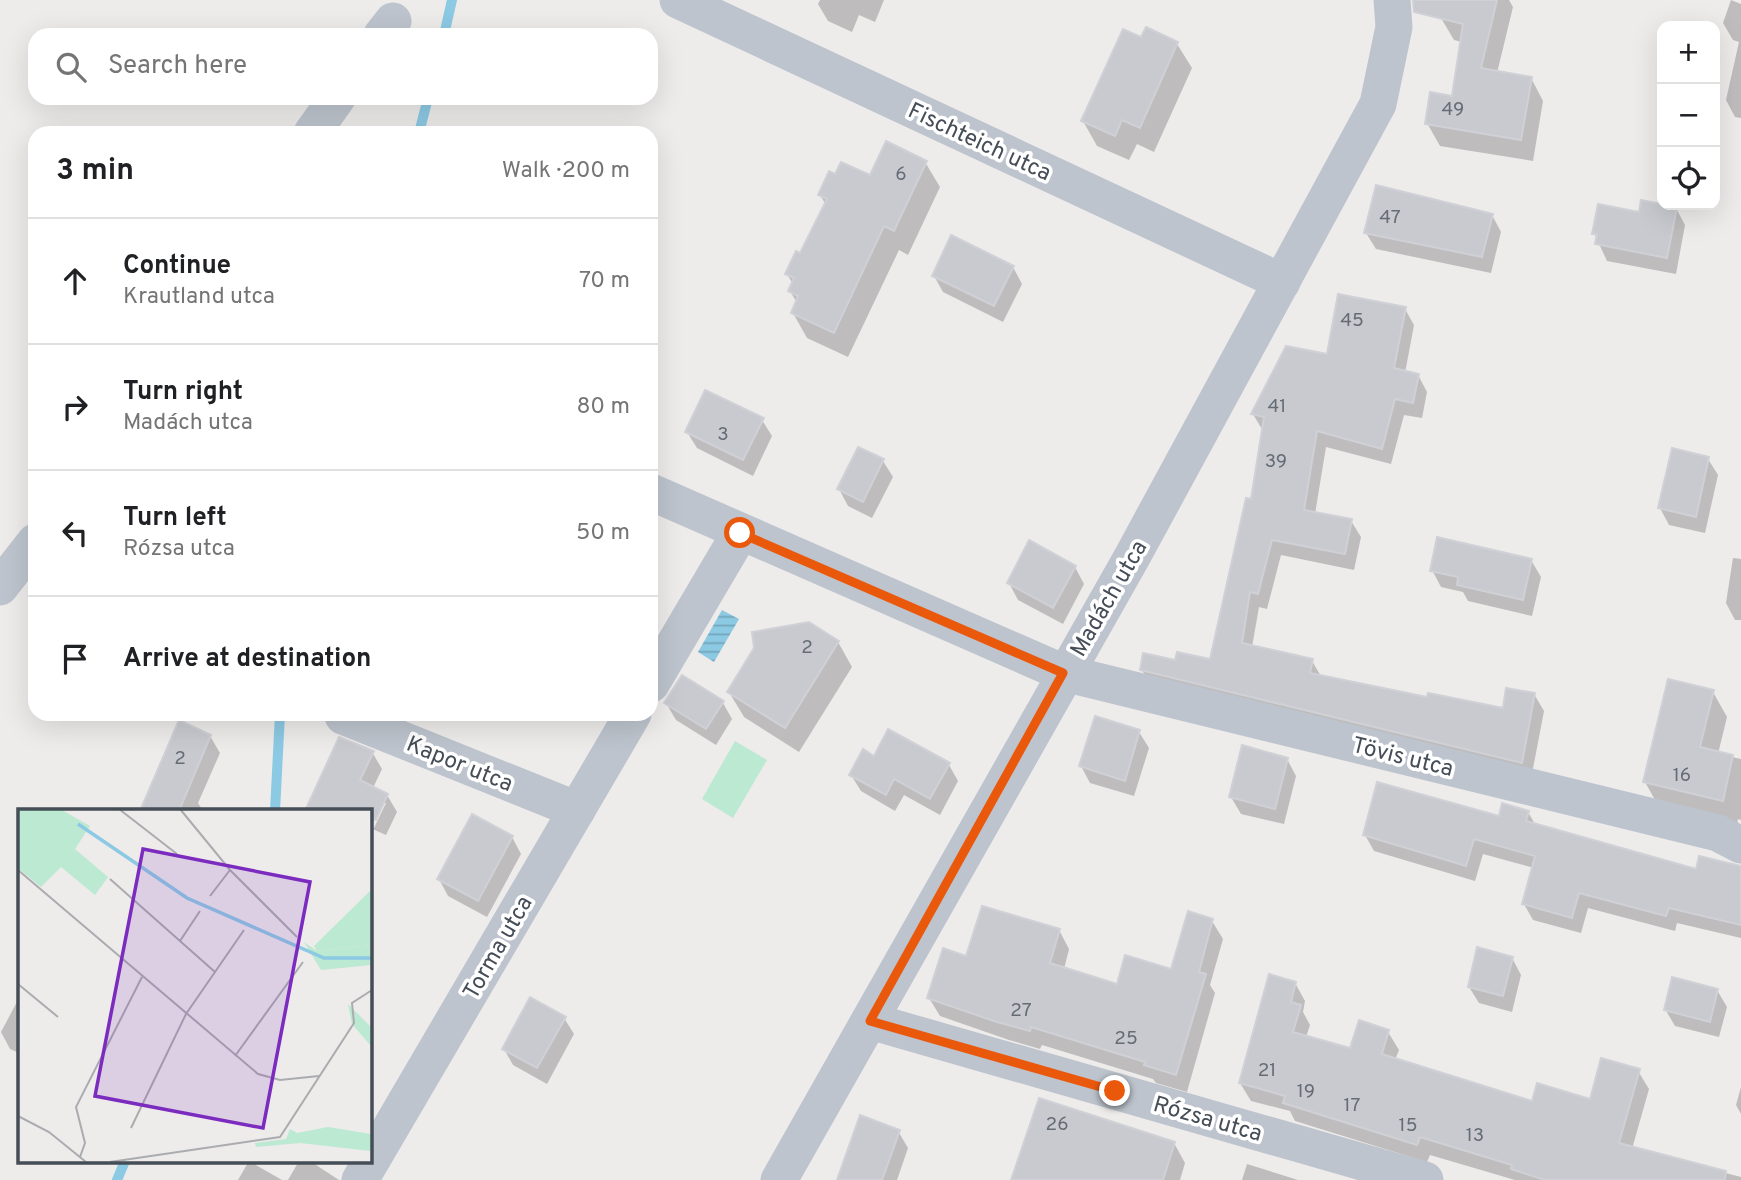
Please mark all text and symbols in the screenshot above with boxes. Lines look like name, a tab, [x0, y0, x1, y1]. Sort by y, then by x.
map controls	[1657, 21, 1720, 210]
button: +	[1657, 21, 1720, 84]
search box	[28, 28, 658, 105]
icon: search	[52, 48, 90, 86]
text: Search here	[108, 50, 247, 83]
button: −	[1657, 84, 1720, 147]
street label: Fischteich utca	[903, 97, 1055, 189]
house number: 49	[1442, 98, 1464, 122]
button: locate	[1657, 147, 1720, 210]
text: 3 min	[56, 153, 134, 190]
text: Walk · 200 m	[502, 157, 630, 186]
house number: 6	[895, 163, 907, 187]
house number: 47	[1379, 206, 1401, 230]
text: Continue	[123, 250, 231, 283]
icon: ahead	[56, 262, 94, 300]
text: 70 m	[579, 267, 630, 296]
text: Krautland utca	[123, 283, 275, 312]
house number: 45	[1340, 309, 1364, 333]
text: Turn right	[123, 376, 243, 409]
icon: right	[56, 388, 94, 426]
text: 80 m	[577, 393, 630, 422]
house number: 41	[1268, 395, 1286, 419]
text: Madách utca	[123, 409, 253, 438]
house number: 3	[717, 423, 729, 447]
house number: 39	[1265, 450, 1287, 474]
text: Turn left	[123, 502, 227, 535]
icon: left	[56, 514, 94, 552]
route start	[724, 517, 755, 548]
text: 50 m	[576, 519, 630, 548]
text: Rózsa utca	[123, 535, 235, 564]
street label: Madách utca	[1065, 536, 1155, 663]
house number: 2	[801, 636, 813, 660]
icon: arrive	[56, 640, 94, 678]
text: Arrive at destination	[123, 643, 371, 676]
street label: Kapor utca	[401, 731, 517, 800]
street label: Tövis utca	[1349, 732, 1456, 785]
house number: 2	[174, 747, 186, 771]
house number: 16	[1673, 764, 1691, 788]
inset map	[18, 809, 371, 1162]
street label: Torma utca	[458, 891, 540, 1005]
house number: 27	[1010, 999, 1032, 1023]
house number: 25	[1114, 1027, 1138, 1051]
house number: 21	[1258, 1059, 1276, 1083]
route end	[1099, 1075, 1130, 1106]
house number: 19	[1297, 1080, 1315, 1104]
street label: Rózsa utca	[1150, 1091, 1265, 1150]
house number: 17	[1344, 1094, 1361, 1118]
house number: 26	[1046, 1113, 1068, 1137]
house number: 15	[1399, 1114, 1417, 1138]
house number: 13	[1466, 1124, 1484, 1148]

